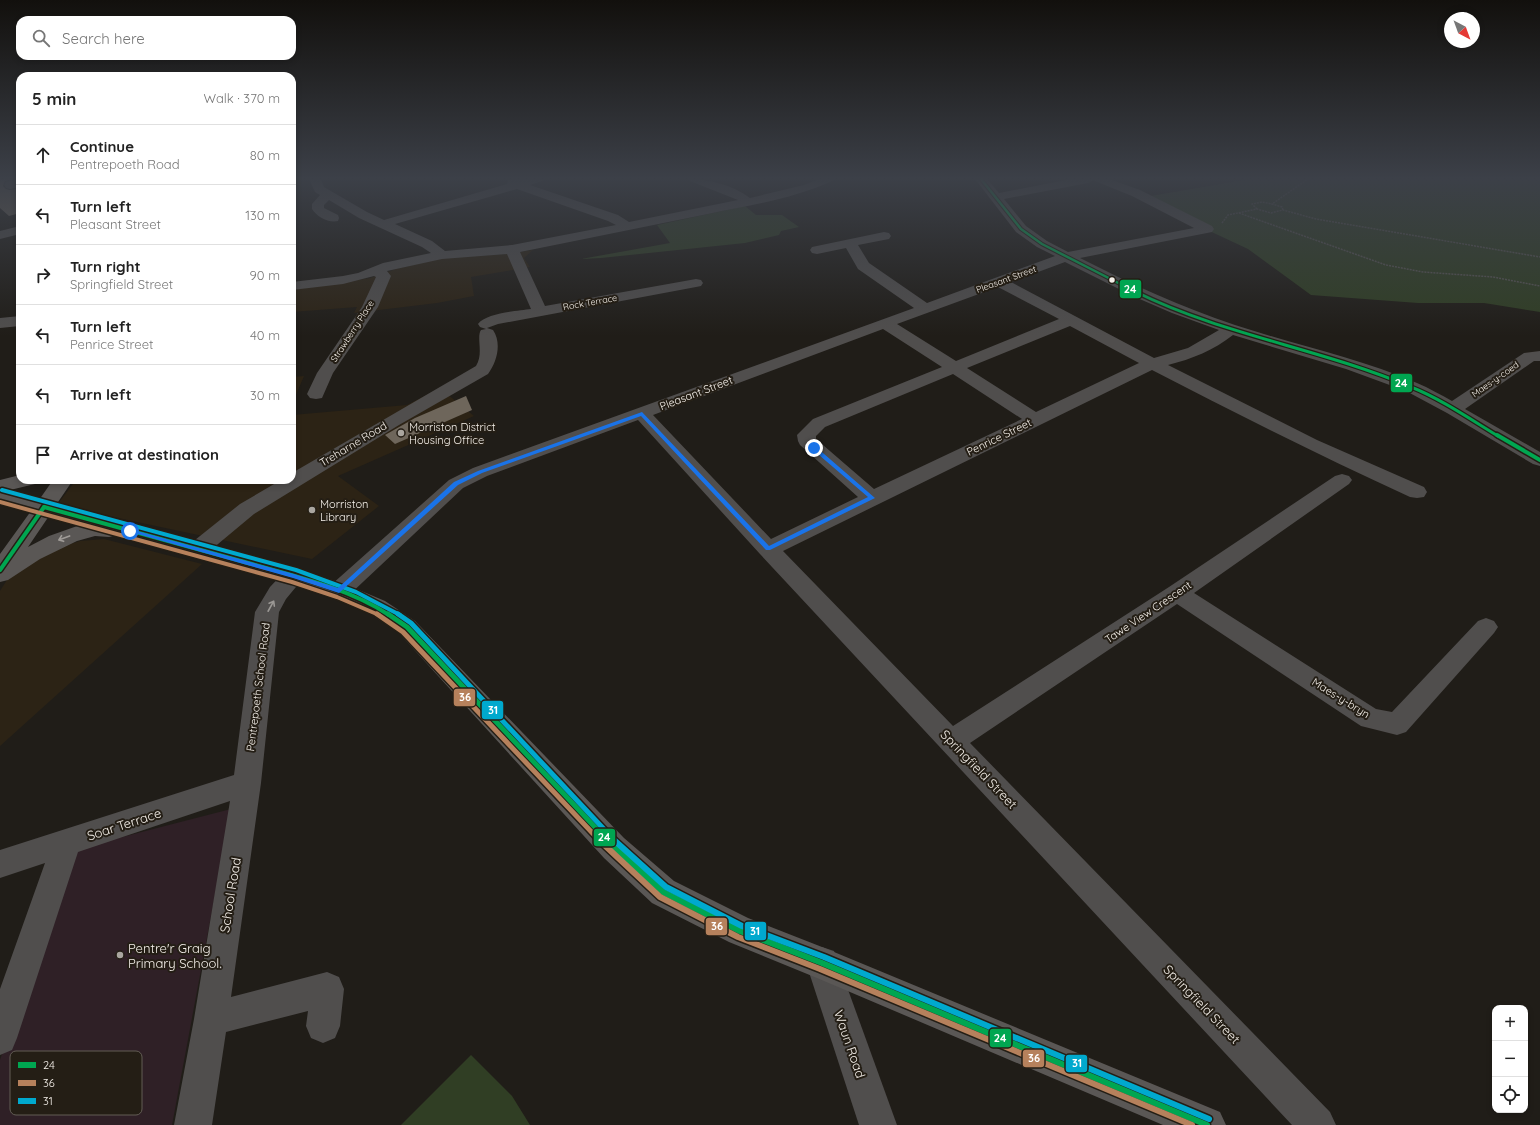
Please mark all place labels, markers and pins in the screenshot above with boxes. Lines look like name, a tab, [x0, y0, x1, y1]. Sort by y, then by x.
unlabelled marker	[1107, 275, 1117, 285]
place label: Morriston District Housing Office	[409, 420, 496, 447]
marker: Morriston District Housing Office	[396, 428, 406, 438]
place label: Morriston Library	[320, 497, 368, 524]
marker: Morriston Library	[307, 505, 317, 515]
place label: Pentre'r Graig Primary School.	[128, 940, 222, 971]
marker: Pentre'r Graig Primary School.	[115, 950, 125, 960]

